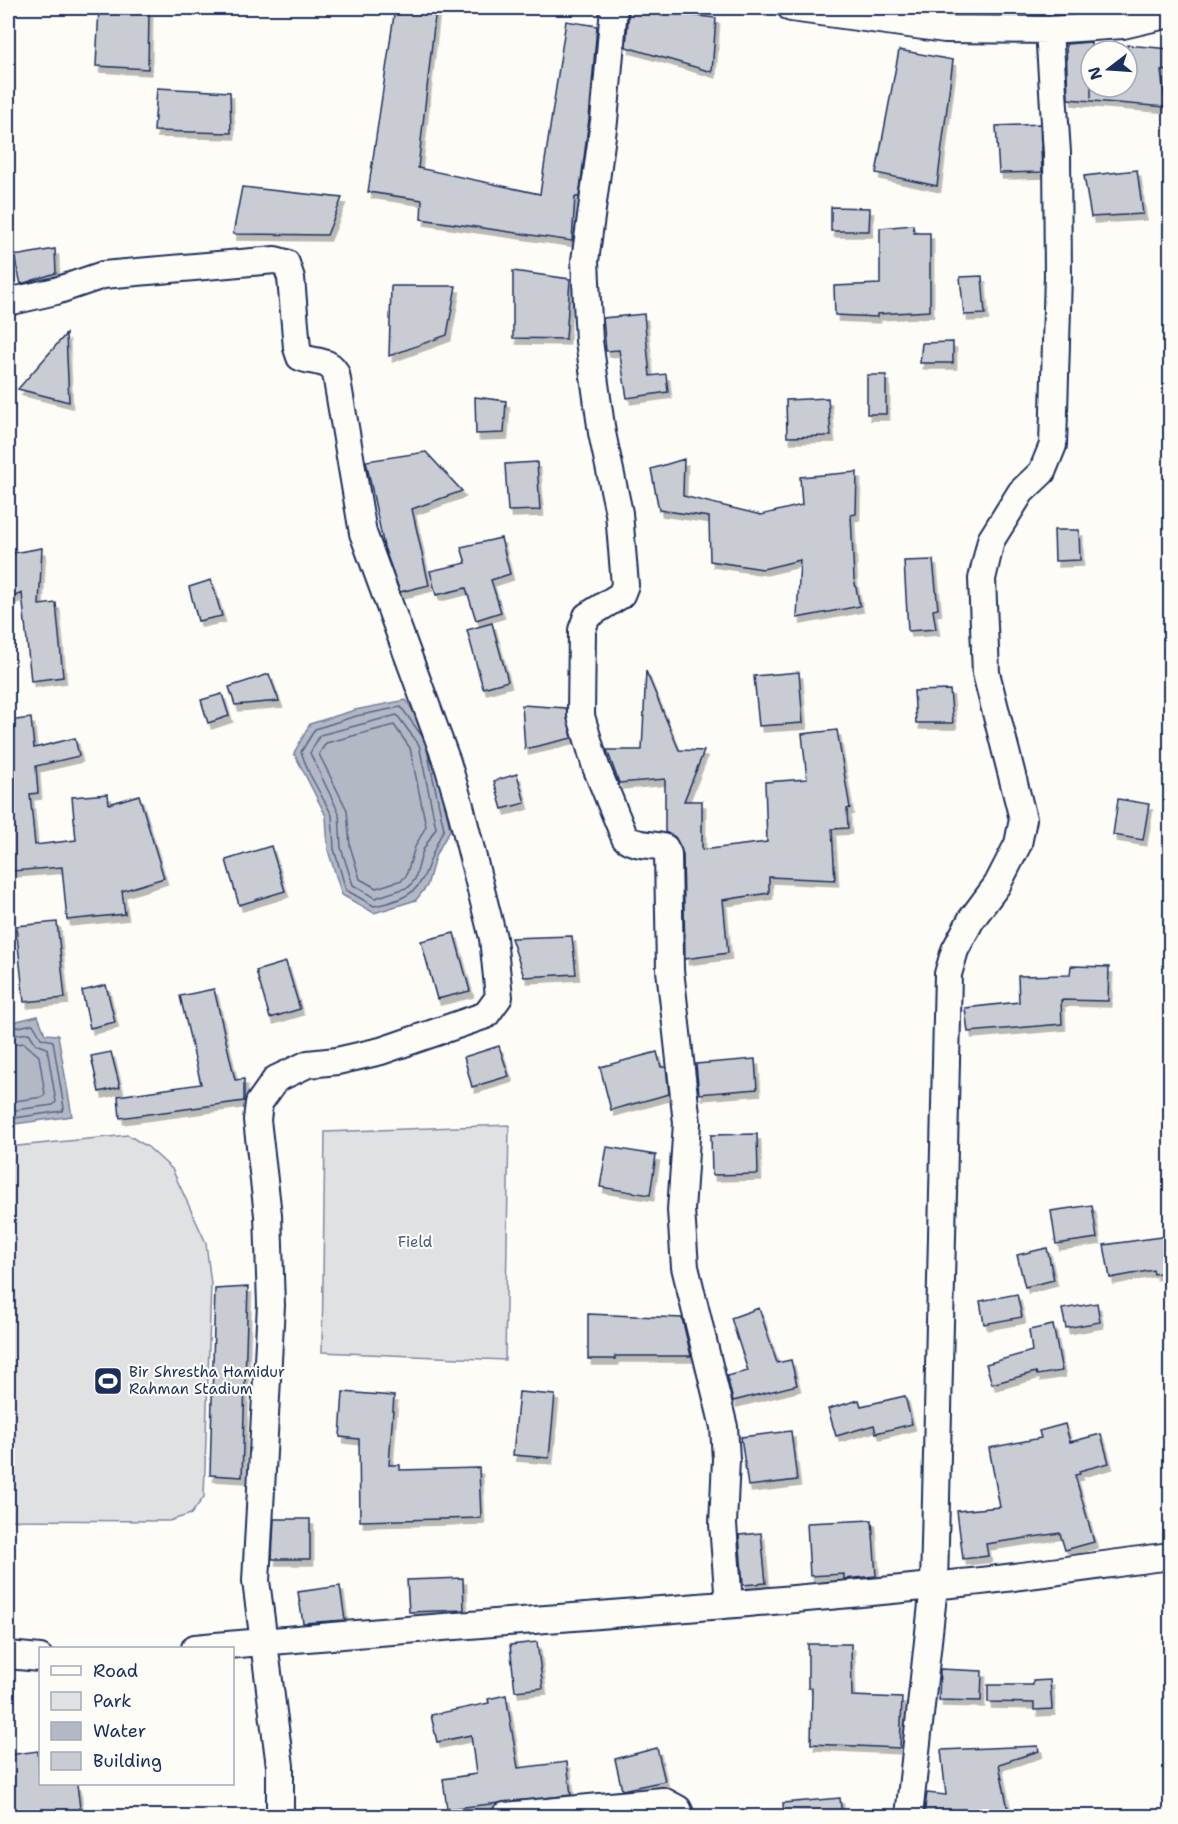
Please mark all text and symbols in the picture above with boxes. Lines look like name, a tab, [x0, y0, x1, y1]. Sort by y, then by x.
north arrow	[1079, 39, 1139, 99]
text: N	[1083, 64, 1107, 82]
park label: Field	[398, 1232, 433, 1252]
place label: Bir Shrestha Hamidur Rahman Stadium	[129, 1362, 285, 1399]
sports icon: Bir Shrestha Hamidur Rahman Stadium	[92, 1365, 124, 1397]
legend	[39, 1647, 234, 1785]
text: Road	[93, 1659, 138, 1683]
text: Park	[93, 1689, 132, 1713]
text: Water	[93, 1719, 146, 1743]
text: Building	[93, 1749, 162, 1773]

